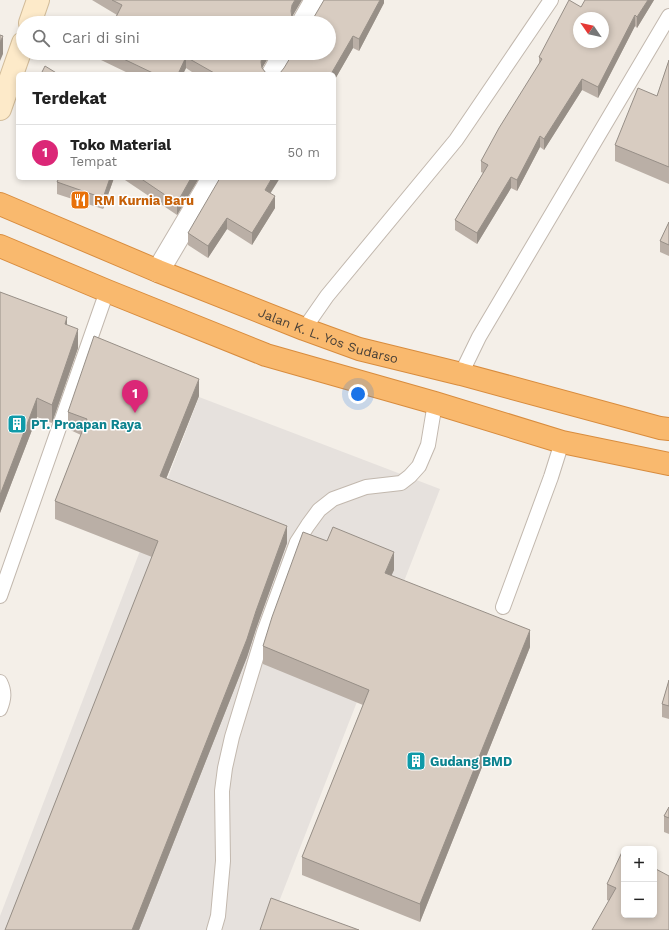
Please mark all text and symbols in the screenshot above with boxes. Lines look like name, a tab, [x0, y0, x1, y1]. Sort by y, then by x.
north arrow	[573, 12, 609, 48]
search box	[16, 16, 336, 60]
icon: search	[30, 27, 52, 49]
text: Cari di sini	[62, 29, 140, 47]
text: Terdekat	[32, 88, 107, 108]
text: Toko Material	[70, 136, 171, 154]
text: 1	[42, 145, 48, 160]
text: 50 m	[288, 145, 320, 160]
text: Tempat	[70, 154, 117, 169]
restaurant icon: RM Kurnia Baru	[69, 189, 91, 211]
place label: RM Kurnia Baru	[94, 193, 194, 208]
street label: Jalan K. L. Yos Sudarso	[256, 305, 400, 366]
pin: 1	[122, 380, 148, 413]
your location	[348, 384, 368, 404]
building icon: PT. Proapan Raya	[6, 413, 28, 435]
place label: PT. Proapan Raya	[31, 417, 142, 432]
building icon: Gudang BMD	[405, 750, 427, 772]
place label: Gudang BMD	[430, 754, 512, 769]
map controls	[621, 846, 657, 918]
button: +	[621, 846, 657, 882]
button: −	[621, 882, 657, 918]

